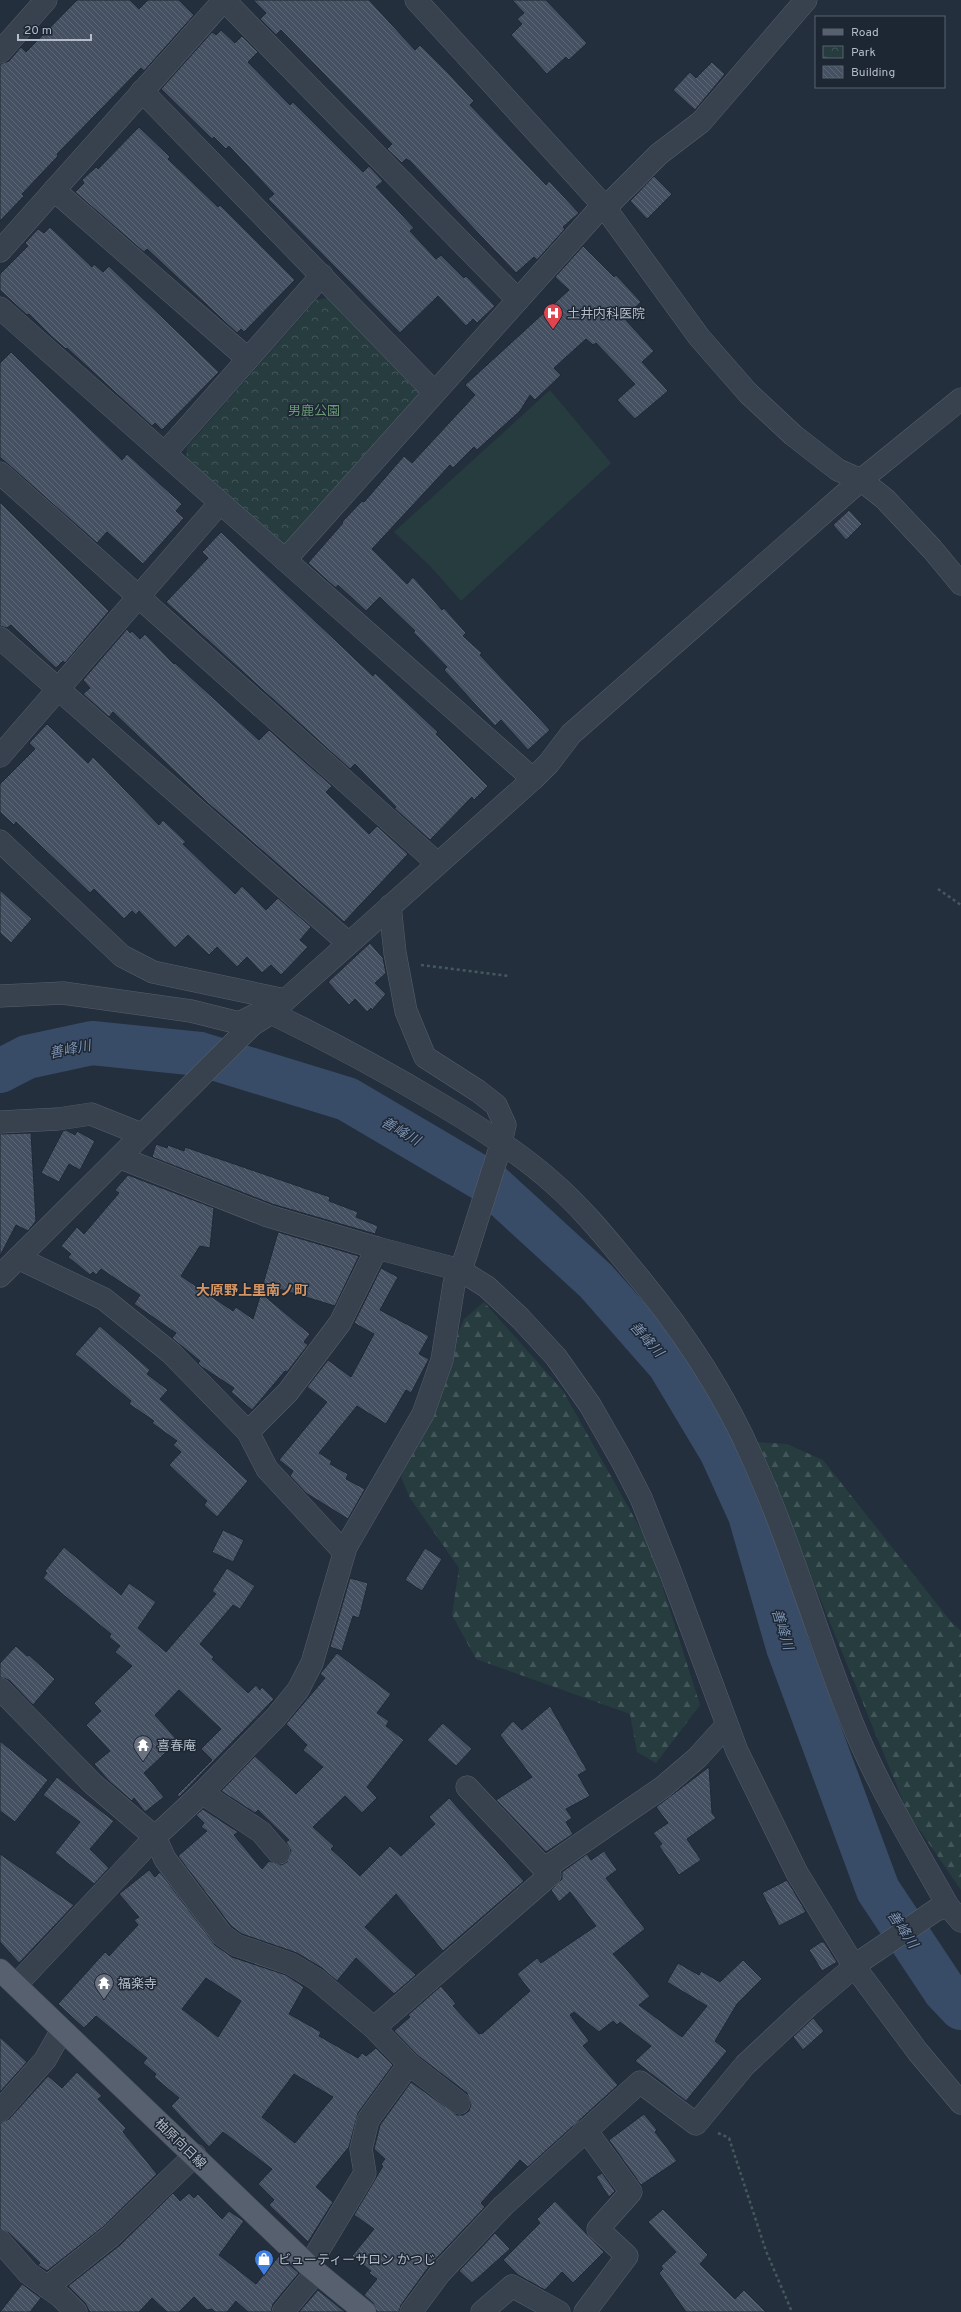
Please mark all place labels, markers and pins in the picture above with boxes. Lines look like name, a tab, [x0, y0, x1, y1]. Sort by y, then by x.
hospital icon: 土井内科医院	[542, 302, 564, 330]
place label: 土井内科医院	[567, 307, 645, 323]
temple icon: 喜春庵	[132, 1734, 154, 1762]
place label: 喜春庵	[157, 1739, 196, 1755]
temple icon: 福楽寺	[93, 1972, 115, 2000]
place label: 福楽寺	[118, 1976, 157, 1993]
shop icon: ビューティーサロン かつじ	[253, 2248, 275, 2276]
place label: ビューティーサロン かつじ	[278, 2253, 436, 2269]

